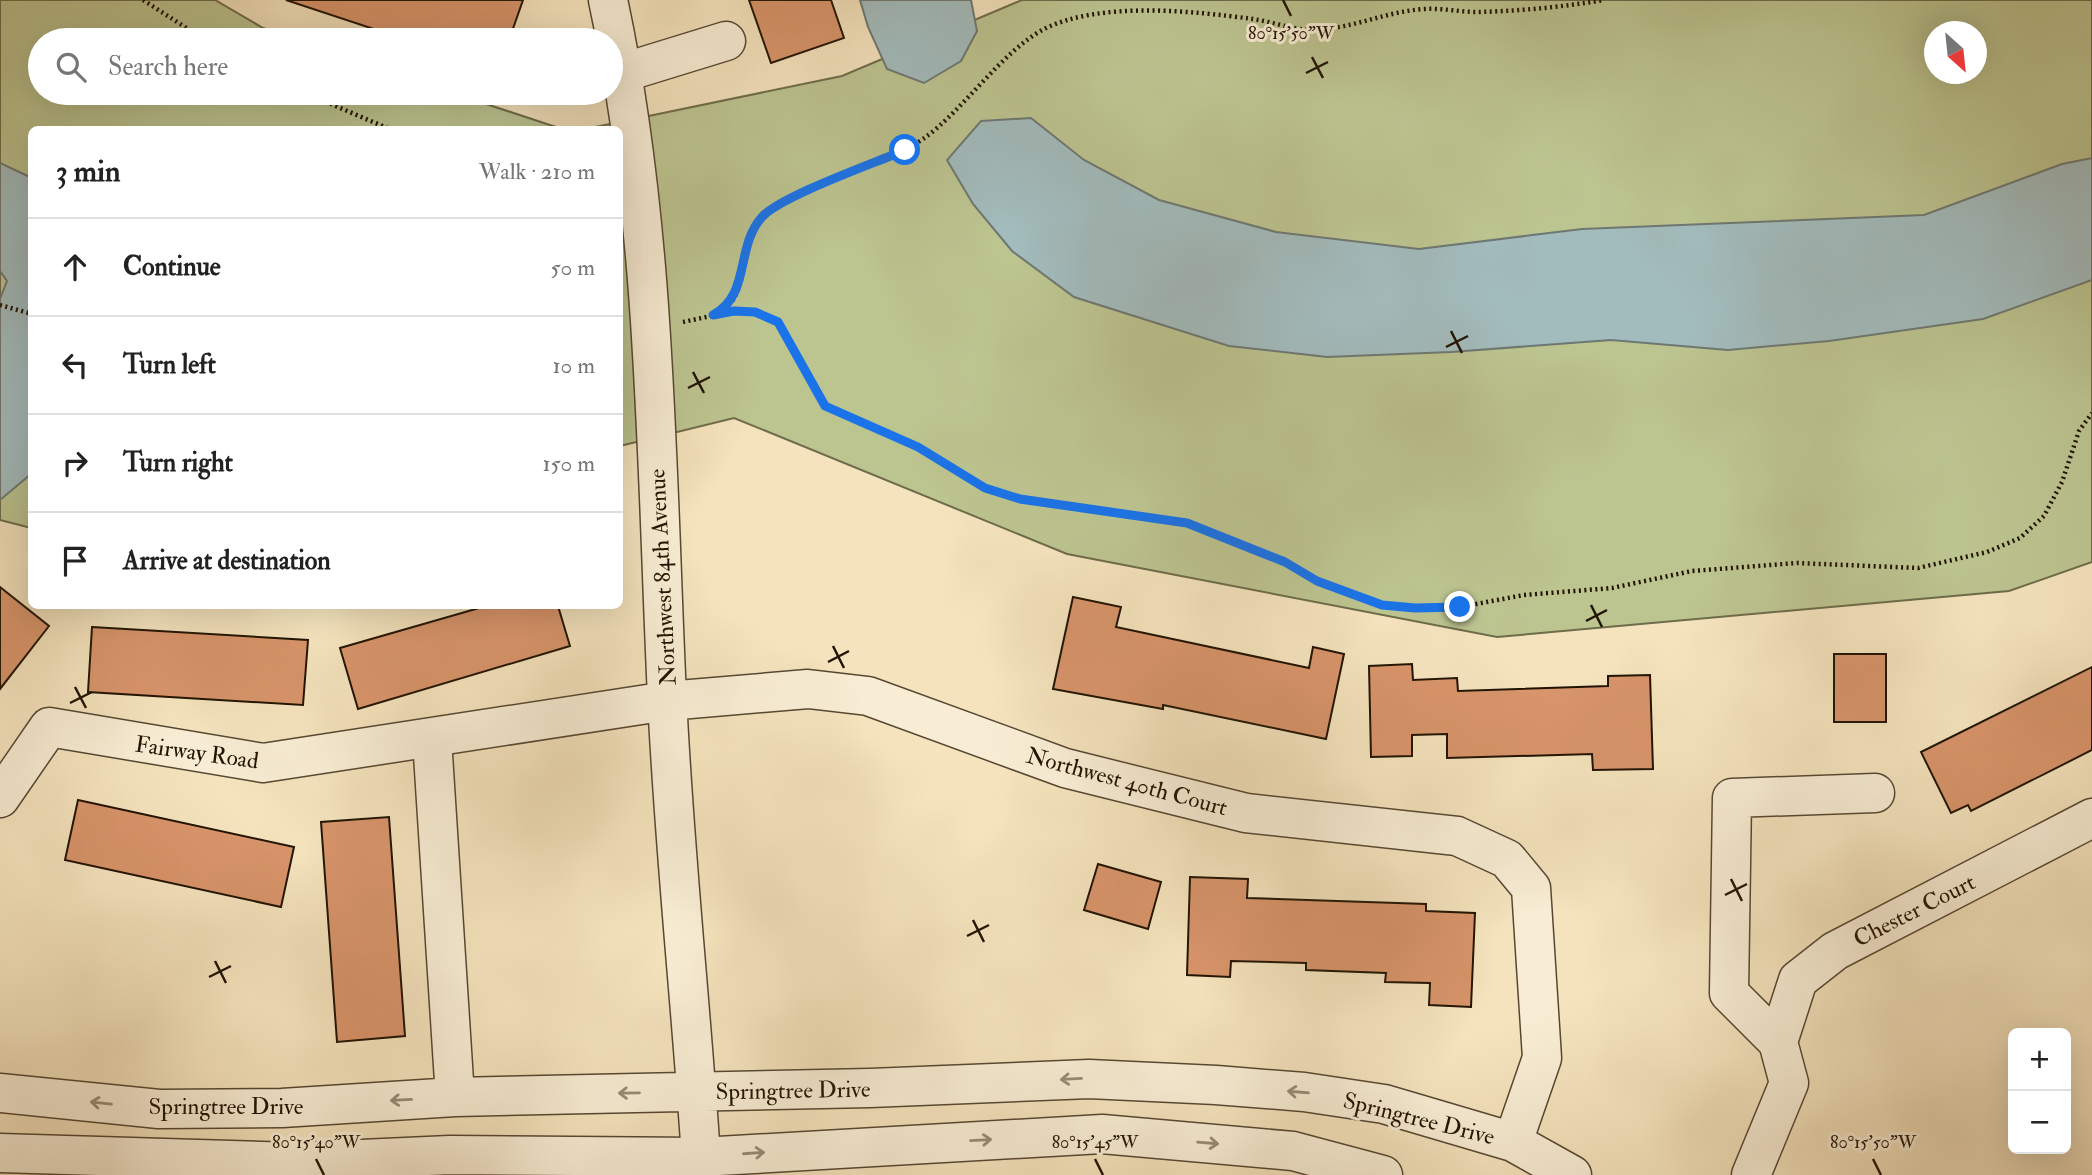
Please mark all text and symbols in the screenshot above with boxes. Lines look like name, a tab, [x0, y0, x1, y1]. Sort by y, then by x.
north arrow	[1924, 21, 1987, 84]
text: 80°15'50"W	[1248, 22, 1335, 45]
search box	[28, 28, 623, 105]
icon: search	[52, 48, 90, 86]
text: Search here	[108, 51, 228, 83]
route start	[889, 134, 920, 165]
text: 3 min	[56, 153, 121, 190]
text: Walk · 210 m	[479, 157, 595, 186]
icon: ahead	[56, 248, 94, 286]
text: Continue	[123, 251, 221, 283]
text: 50 m	[551, 253, 595, 282]
icon: left	[56, 346, 94, 384]
text: Turn left	[123, 349, 216, 381]
text: 10 m	[552, 351, 595, 380]
icon: right	[56, 444, 94, 482]
text: Turn right	[123, 447, 233, 479]
text: 150 m	[542, 449, 595, 478]
street label: Northwest 84th Avenue	[642, 468, 683, 686]
icon: arrive	[56, 542, 94, 580]
text: Arrive at destination	[123, 545, 331, 577]
route end	[1444, 591, 1475, 622]
street label: Fairway Road	[133, 729, 261, 776]
street label: Northwest 40th Court	[1023, 741, 1231, 822]
street label: Chester Court	[1849, 867, 1980, 953]
map controls	[2008, 1028, 2071, 1154]
button: +	[2008, 1028, 2071, 1091]
one-way arrow	[1060, 1073, 1083, 1086]
street label: Springtree Drive	[715, 1075, 871, 1107]
one-way arrow	[1287, 1085, 1310, 1098]
one-way arrow	[617, 1086, 640, 1100]
street label: Springtree Drive	[1340, 1086, 1498, 1152]
button: −	[2008, 1091, 2071, 1154]
street label: Springtree Drive	[149, 1092, 304, 1122]
one-way arrow	[390, 1094, 413, 1107]
one-way arrow	[90, 1096, 113, 1109]
text: 80°15'40"W	[272, 1131, 361, 1154]
text: 80°15'45"W	[1052, 1131, 1139, 1154]
text: 80°15'50"W	[1830, 1131, 1917, 1154]
one-way arrow	[969, 1133, 992, 1146]
one-way arrow	[1196, 1137, 1219, 1150]
one-way arrow	[742, 1146, 765, 1159]

